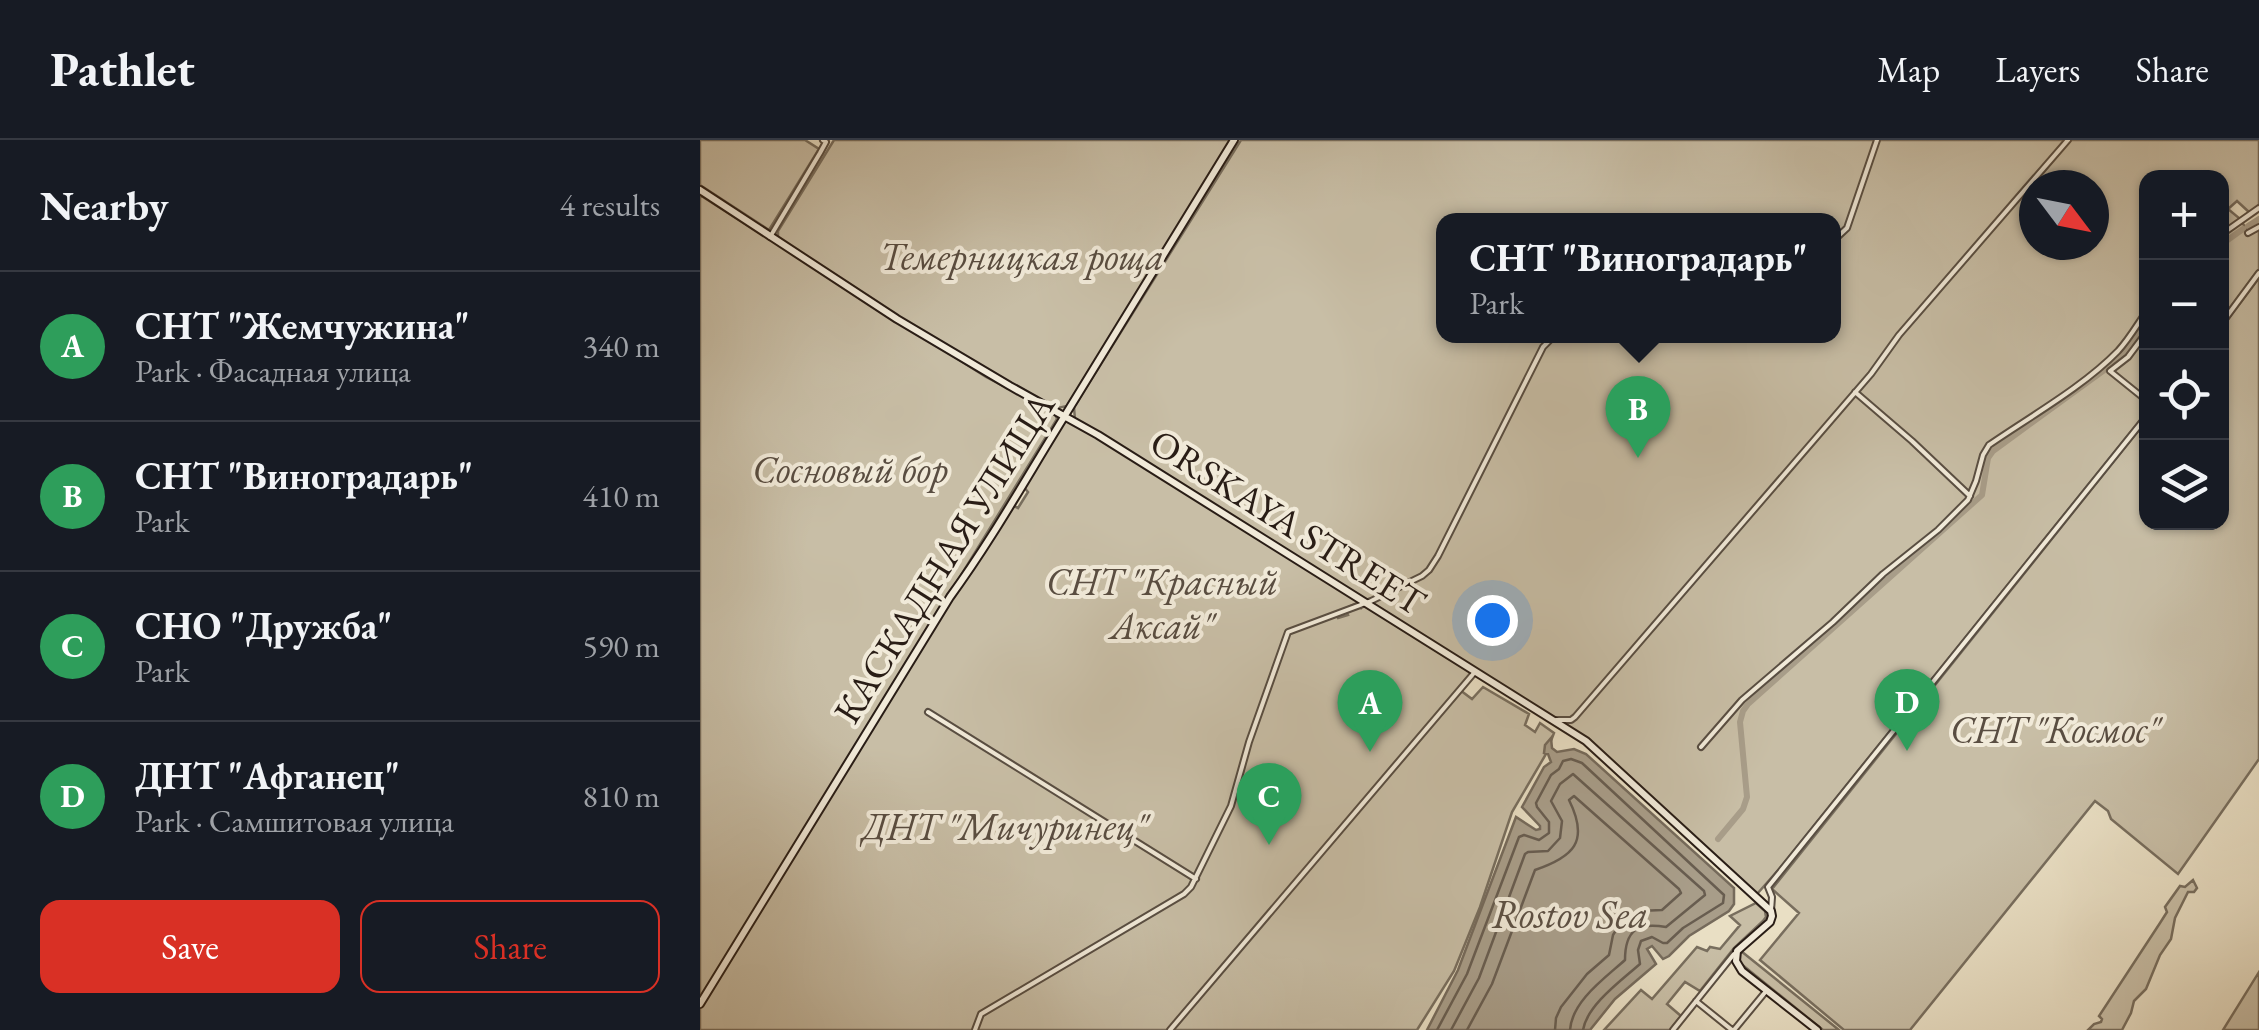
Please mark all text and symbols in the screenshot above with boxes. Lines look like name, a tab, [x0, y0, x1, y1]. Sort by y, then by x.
text: Pathlet	[50, 38, 195, 100]
text: Map	[1877, 47, 1940, 92]
text: Layers	[1995, 47, 2080, 92]
text: Share	[2135, 47, 2209, 92]
north arrow	[2019, 170, 2109, 260]
map controls	[2139, 170, 2229, 530]
button: +	[2139, 170, 2229, 260]
text: Nearby	[40, 178, 169, 233]
text: 4 results	[560, 184, 660, 226]
popup	[1436, 213, 1841, 343]
park label: Темерницкая роща	[880, 231, 1164, 280]
text: СНТ "Виноградарь"	[1469, 233, 1808, 282]
button: −	[2139, 260, 2229, 350]
text: Park	[1469, 282, 1524, 324]
text: СНТ "Жемчужина"	[135, 301, 470, 350]
text: A	[61, 325, 84, 367]
text: 340 m	[583, 325, 660, 367]
text: Park · Фасадная улица	[135, 350, 411, 392]
button: locate	[2139, 350, 2229, 440]
pin: B	[1606, 376, 1670, 458]
street label: КАСКАДНАЯ УЛИЦА	[822, 383, 1066, 732]
street label: ORSKAYA STREET	[1141, 417, 1436, 626]
button: layers	[2139, 440, 2229, 530]
park label: Сосновый бор	[752, 444, 948, 493]
text: СНТ "Виноградарь"	[135, 451, 473, 500]
text: B	[62, 475, 83, 517]
text: 410 m	[583, 475, 660, 517]
text: Park	[135, 500, 190, 542]
park label: СНТ "Красный Аксай"	[1046, 556, 1278, 649]
your location	[1467, 595, 1518, 646]
text: СНО "Дружба"	[135, 601, 392, 650]
text: C	[61, 625, 84, 667]
text: 590 m	[583, 625, 660, 667]
text: Park	[135, 650, 190, 692]
pin: D	[1874, 668, 1940, 751]
pin: A	[1338, 670, 1402, 752]
park label: СНТ "Космос"	[1950, 704, 2164, 753]
text: ДНТ "Афганец"	[135, 751, 400, 800]
pin: C	[1236, 762, 1302, 845]
text: D	[60, 775, 85, 817]
text: 810 m	[583, 775, 660, 817]
text: Park · Самшитовая улица	[135, 800, 454, 842]
park label: ДНТ "Мичуринец"	[859, 801, 1151, 850]
water label: Rostov Sea	[1492, 888, 1648, 940]
button: Save	[40, 900, 340, 993]
button: Share	[360, 900, 660, 993]

